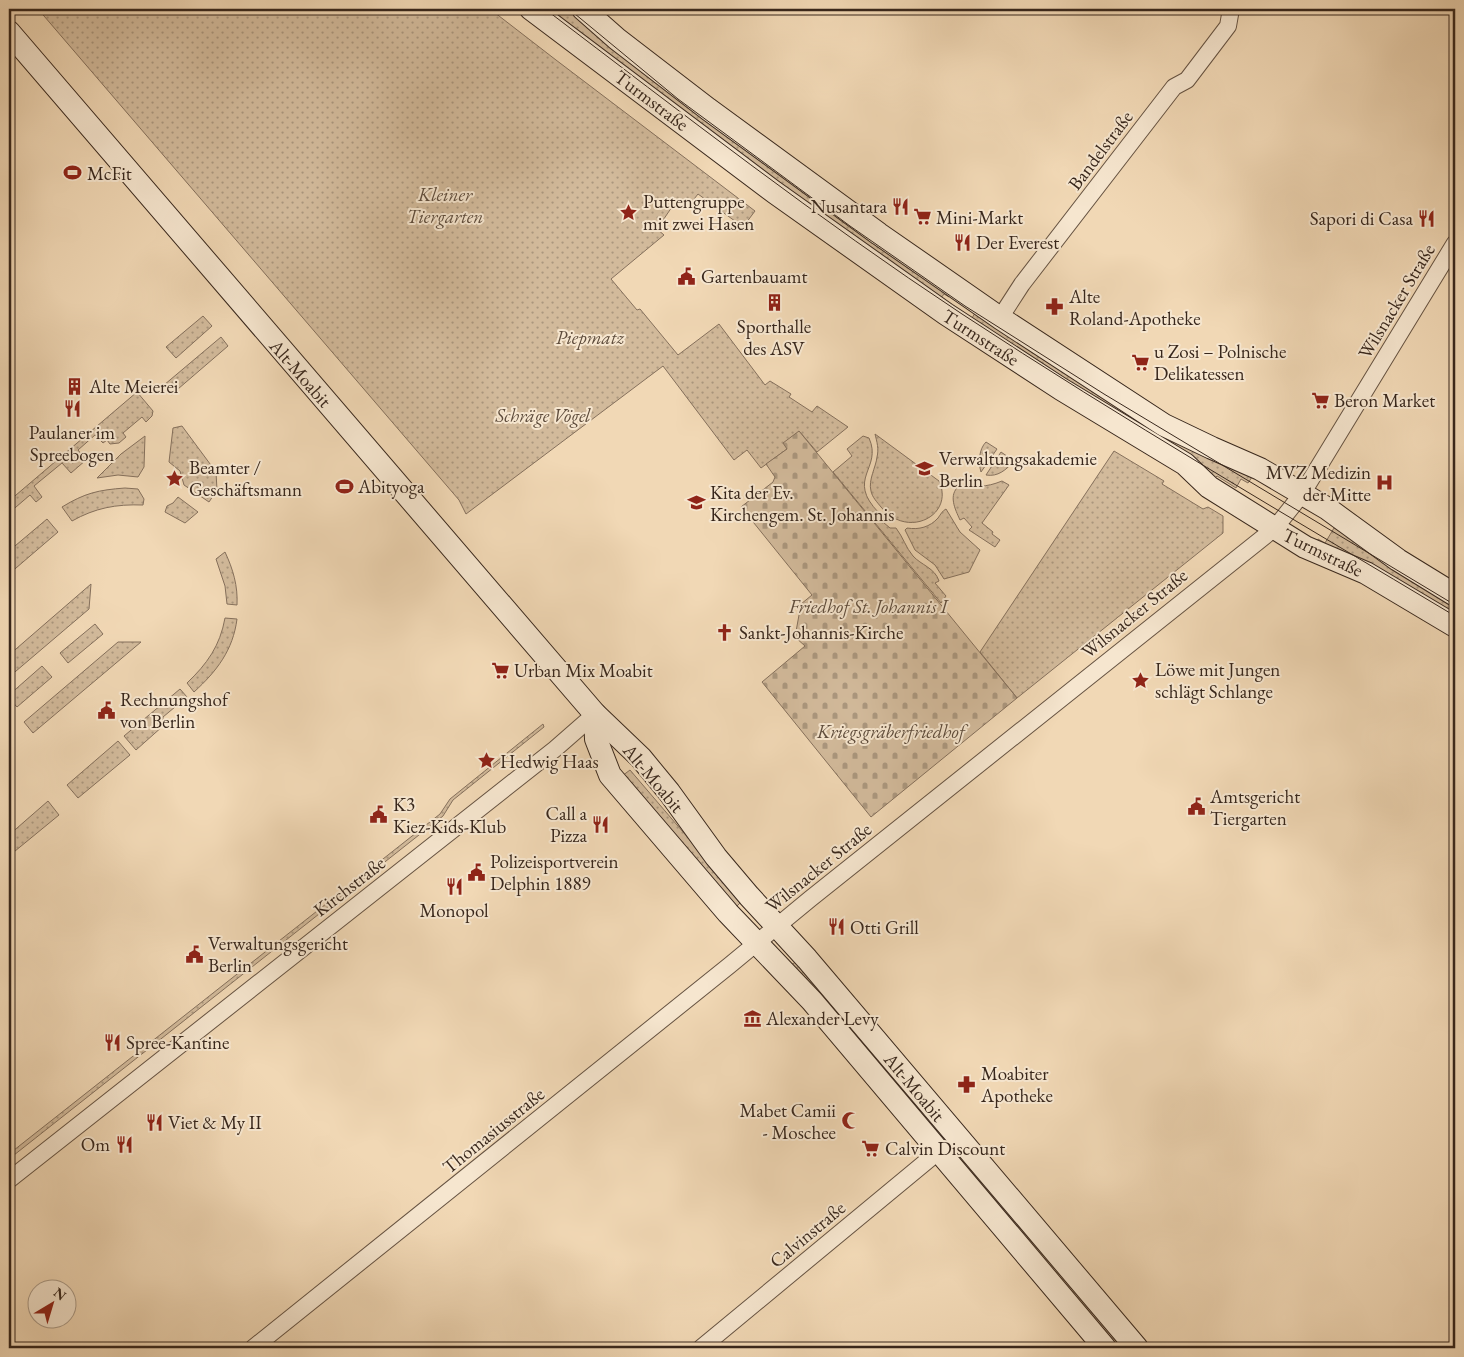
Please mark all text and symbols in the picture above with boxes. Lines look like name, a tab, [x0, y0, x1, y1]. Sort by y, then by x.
street label: Turmstraße	[609, 64, 694, 137]
street label: Bandelstraße	[1062, 105, 1138, 195]
place label: McFit	[87, 161, 132, 186]
sports icon: McFit	[63, 163, 83, 183]
park label: Kleiner Tiergarten	[407, 182, 483, 229]
place label: Puttengruppe mit zwei Hasen	[643, 189, 754, 236]
place label: Nusantara	[811, 194, 887, 219]
restaurant icon: Nusantara	[891, 196, 911, 216]
place icon: Puttengruppe mit zwei Hasen	[619, 202, 639, 222]
place label: Mini-Markt	[936, 205, 1023, 230]
place label: Sapori di Casa	[1310, 206, 1413, 231]
supermarket icon: Mini-Markt	[912, 207, 932, 227]
restaurant icon: Sapori di Casa	[1417, 208, 1437, 228]
place label: Der Everest	[976, 230, 1059, 255]
restaurant icon: Der Everest	[952, 232, 972, 252]
street label: Wilsnacker Straße	[1352, 239, 1441, 363]
place label: Gartenbauamt	[701, 264, 808, 289]
public building icon: Gartenbauamt	[677, 266, 697, 286]
place label: Alte Roland-Apotheke	[1068, 284, 1201, 331]
building icon: Sporthalle des ASV	[764, 293, 784, 313]
pharmacy icon: Alte Roland-Apotheke	[1045, 297, 1065, 317]
street label: Turmstraße	[937, 303, 1024, 372]
place label: Sporthalle des ASV	[737, 314, 811, 361]
park label: Piepmatz	[556, 325, 624, 350]
street label: Alt-Moabit	[263, 333, 337, 413]
place label: u Zosi – Polnische Delikatessen	[1154, 339, 1287, 386]
supermarket icon: u Zosi – Polnische Delikatessen	[1130, 352, 1150, 372]
place label: Alte Meierei	[88, 374, 179, 399]
building icon: Alte Meierei	[65, 376, 85, 396]
place label: Beron Market	[1334, 388, 1435, 413]
supermarket icon: Beron Market	[1310, 390, 1330, 410]
restaurant icon: Paulaner im Spreebogen	[62, 399, 82, 419]
park label: Schräge Vögel	[494, 403, 591, 428]
place label: Paulaner im Spreebogen	[29, 420, 115, 467]
place label: Verwaltungsakademie Berlin	[939, 446, 1097, 493]
place label: Beamter / Geschäftsmann	[189, 455, 302, 502]
school or university icon: Verwaltungsakademie Berlin	[915, 459, 935, 479]
place label: MVZ Medizin der Mitte	[1266, 460, 1371, 507]
place icon: Beamter / Geschäftsmann	[165, 468, 185, 488]
hospital icon: MVZ Medizin der Mitte	[1375, 473, 1395, 493]
place label: Abityoga	[357, 474, 425, 499]
sports icon: Abityoga	[334, 476, 354, 496]
place label: Kita der Ev. Kirchengem. St. Johannis	[710, 480, 894, 527]
school or university icon: Kita der Ev. Kirchengem. St. Johannis	[686, 493, 706, 513]
street label: Turmstraße	[1278, 522, 1367, 583]
street label: Wilsnacker Straße	[1076, 563, 1193, 664]
park label: Friedhof St. Johannis I	[788, 594, 949, 619]
place label: Sankt-Johannis-Kirche	[739, 620, 903, 645]
church icon: Sankt-Johannis-Kirche	[715, 622, 735, 642]
place label: Löwe mit Jungen schlägt Schlange	[1155, 657, 1280, 704]
place label: Urban Mix Moabit	[514, 658, 653, 683]
supermarket icon: Urban Mix Moabit	[490, 660, 510, 680]
place icon: Löwe mit Jungen schlägt Schlange	[1131, 670, 1151, 690]
place label: Rechnungshof von Berlin	[120, 687, 230, 734]
public building icon: Rechnungshof von Berlin	[96, 700, 116, 720]
park label: Kriegsgräberfriedhof	[816, 719, 969, 744]
street label: Alt-Moabit	[617, 738, 690, 818]
place label: Hedwig Haas	[500, 749, 599, 774]
place icon: Hedwig Haas	[476, 751, 496, 771]
place label: Amtsgericht Tiergarten	[1209, 784, 1300, 831]
place label: K3 Kiez-Kids-Klub	[393, 792, 506, 839]
public building icon: Amtsgericht Tiergarten	[1186, 797, 1206, 817]
place label: Call a Pizza	[545, 801, 587, 848]
public building icon: K3 Kiez-Kids-Klub	[369, 805, 389, 825]
restaurant icon: Call a Pizza	[591, 814, 611, 834]
street label: Wilsnacker Straße	[760, 817, 877, 918]
place label: Polizeisportverein Delphin 1889	[490, 849, 619, 896]
street label: Kirchstraße	[308, 851, 390, 922]
public building icon: Polizeisportverein Delphin 1889	[466, 862, 486, 882]
restaurant icon: Monopol	[444, 877, 464, 897]
place label: Monopol	[419, 898, 489, 923]
place label: Otti Grill	[850, 915, 919, 940]
restaurant icon: Otti Grill	[826, 917, 846, 937]
place label: Verwaltungsgericht Berlin	[208, 931, 348, 978]
public building icon: Verwaltungsgericht Berlin	[184, 944, 204, 964]
place label: Alexander Levy	[765, 1006, 879, 1031]
museum icon: Alexander Levy	[742, 1008, 762, 1028]
place label: Spree-Kantine	[126, 1030, 230, 1055]
restaurant icon: Spree-Kantine	[102, 1032, 122, 1052]
street label: Alt-Moabit	[878, 1047, 951, 1127]
place label: Moabiter Apotheke	[980, 1061, 1053, 1108]
pharmacy icon: Moabiter Apotheke	[957, 1074, 977, 1094]
street label: Thomasiusstraße	[437, 1082, 549, 1179]
place label: Mabet Camii - Moschee	[740, 1098, 836, 1145]
place label: Viet & My II	[168, 1110, 262, 1135]
mosque icon: Mabet Camii - Moschee	[840, 1111, 860, 1131]
restaurant icon: Viet & My II	[144, 1112, 164, 1132]
place label: Om	[81, 1132, 110, 1157]
restaurant icon: Om	[114, 1134, 134, 1154]
place label: Calvin Discount	[885, 1136, 1005, 1161]
supermarket icon: Calvin Discount	[861, 1138, 881, 1158]
street label: Calvinstraße	[764, 1195, 850, 1273]
north arrow	[28, 1280, 78, 1330]
text: N	[50, 1283, 71, 1305]

